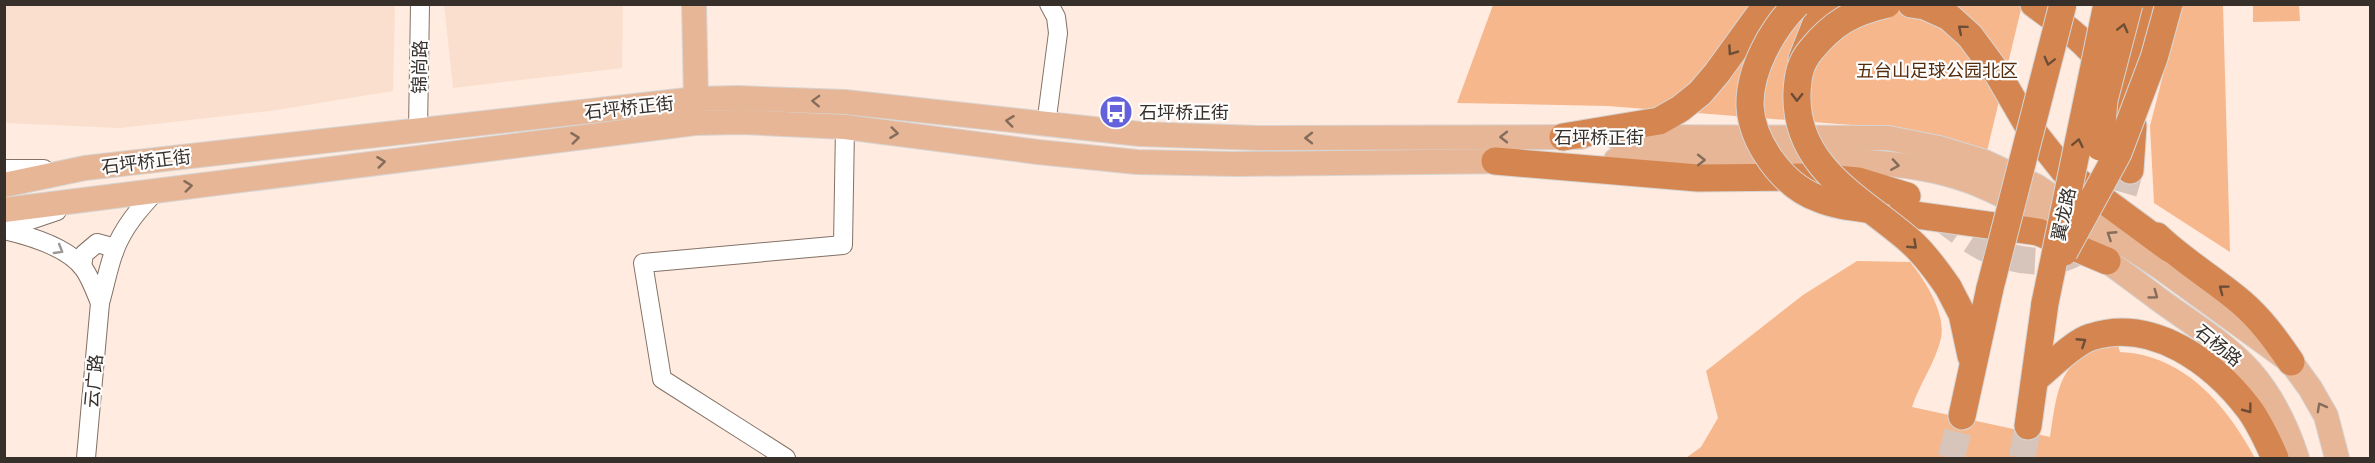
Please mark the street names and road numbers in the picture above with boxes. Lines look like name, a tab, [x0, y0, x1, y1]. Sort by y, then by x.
street label: 锦尚路	[407, 40, 431, 94]
street label: 石坪桥正街	[583, 90, 675, 124]
street label: 石坪桥正街	[1554, 125, 1644, 149]
street label: 石坪桥正街	[100, 144, 192, 178]
street label: 翼龙路	[2046, 185, 2080, 243]
street label: 石杨路	[2190, 319, 2248, 371]
street label: 云广路	[79, 353, 107, 409]

